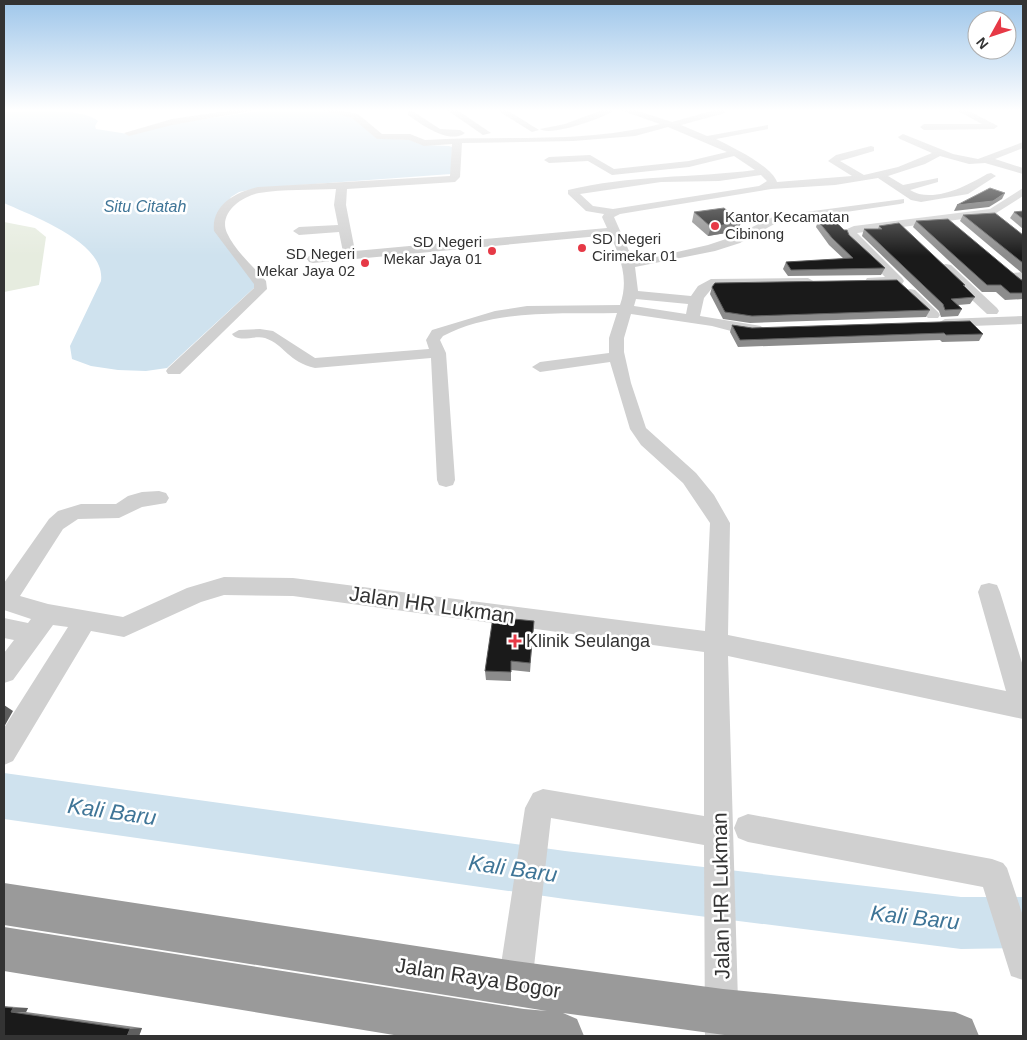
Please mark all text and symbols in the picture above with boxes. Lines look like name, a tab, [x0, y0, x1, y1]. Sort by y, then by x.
north arrow	[967, 10, 1017, 60]
text: N	[973, 34, 991, 52]
water label: Situ Citatah	[104, 198, 186, 215]
place label: Kantor Kecamatan Cibinong	[725, 208, 849, 242]
marker: Kantor Kecamatan Cibinong	[709, 220, 721, 232]
place label: SD Negeri Cirimekar 01	[592, 230, 677, 264]
place label: SD Negeri Mekar Jaya 01	[384, 233, 482, 267]
marker: SD Negeri Cirimekar 01	[576, 242, 588, 254]
place label: SD Negeri Mekar Jaya 02	[257, 245, 355, 279]
marker: SD Negeri Mekar Jaya 01	[486, 245, 498, 257]
marker: SD Negeri Mekar Jaya 02	[359, 257, 371, 269]
street label: Jalan HR Lukman	[348, 582, 516, 628]
place label: Klinik Seulanga	[526, 631, 651, 651]
marker: Klinik Seulanga	[508, 634, 522, 648]
water label: Kali Baru	[66, 793, 158, 830]
street label: Jalan HR Lukman	[708, 812, 733, 980]
water label: Kali Baru	[467, 850, 559, 887]
water label: Kali Baru	[869, 900, 961, 935]
street label: Jalan Raya Bogor	[394, 953, 562, 1002]

